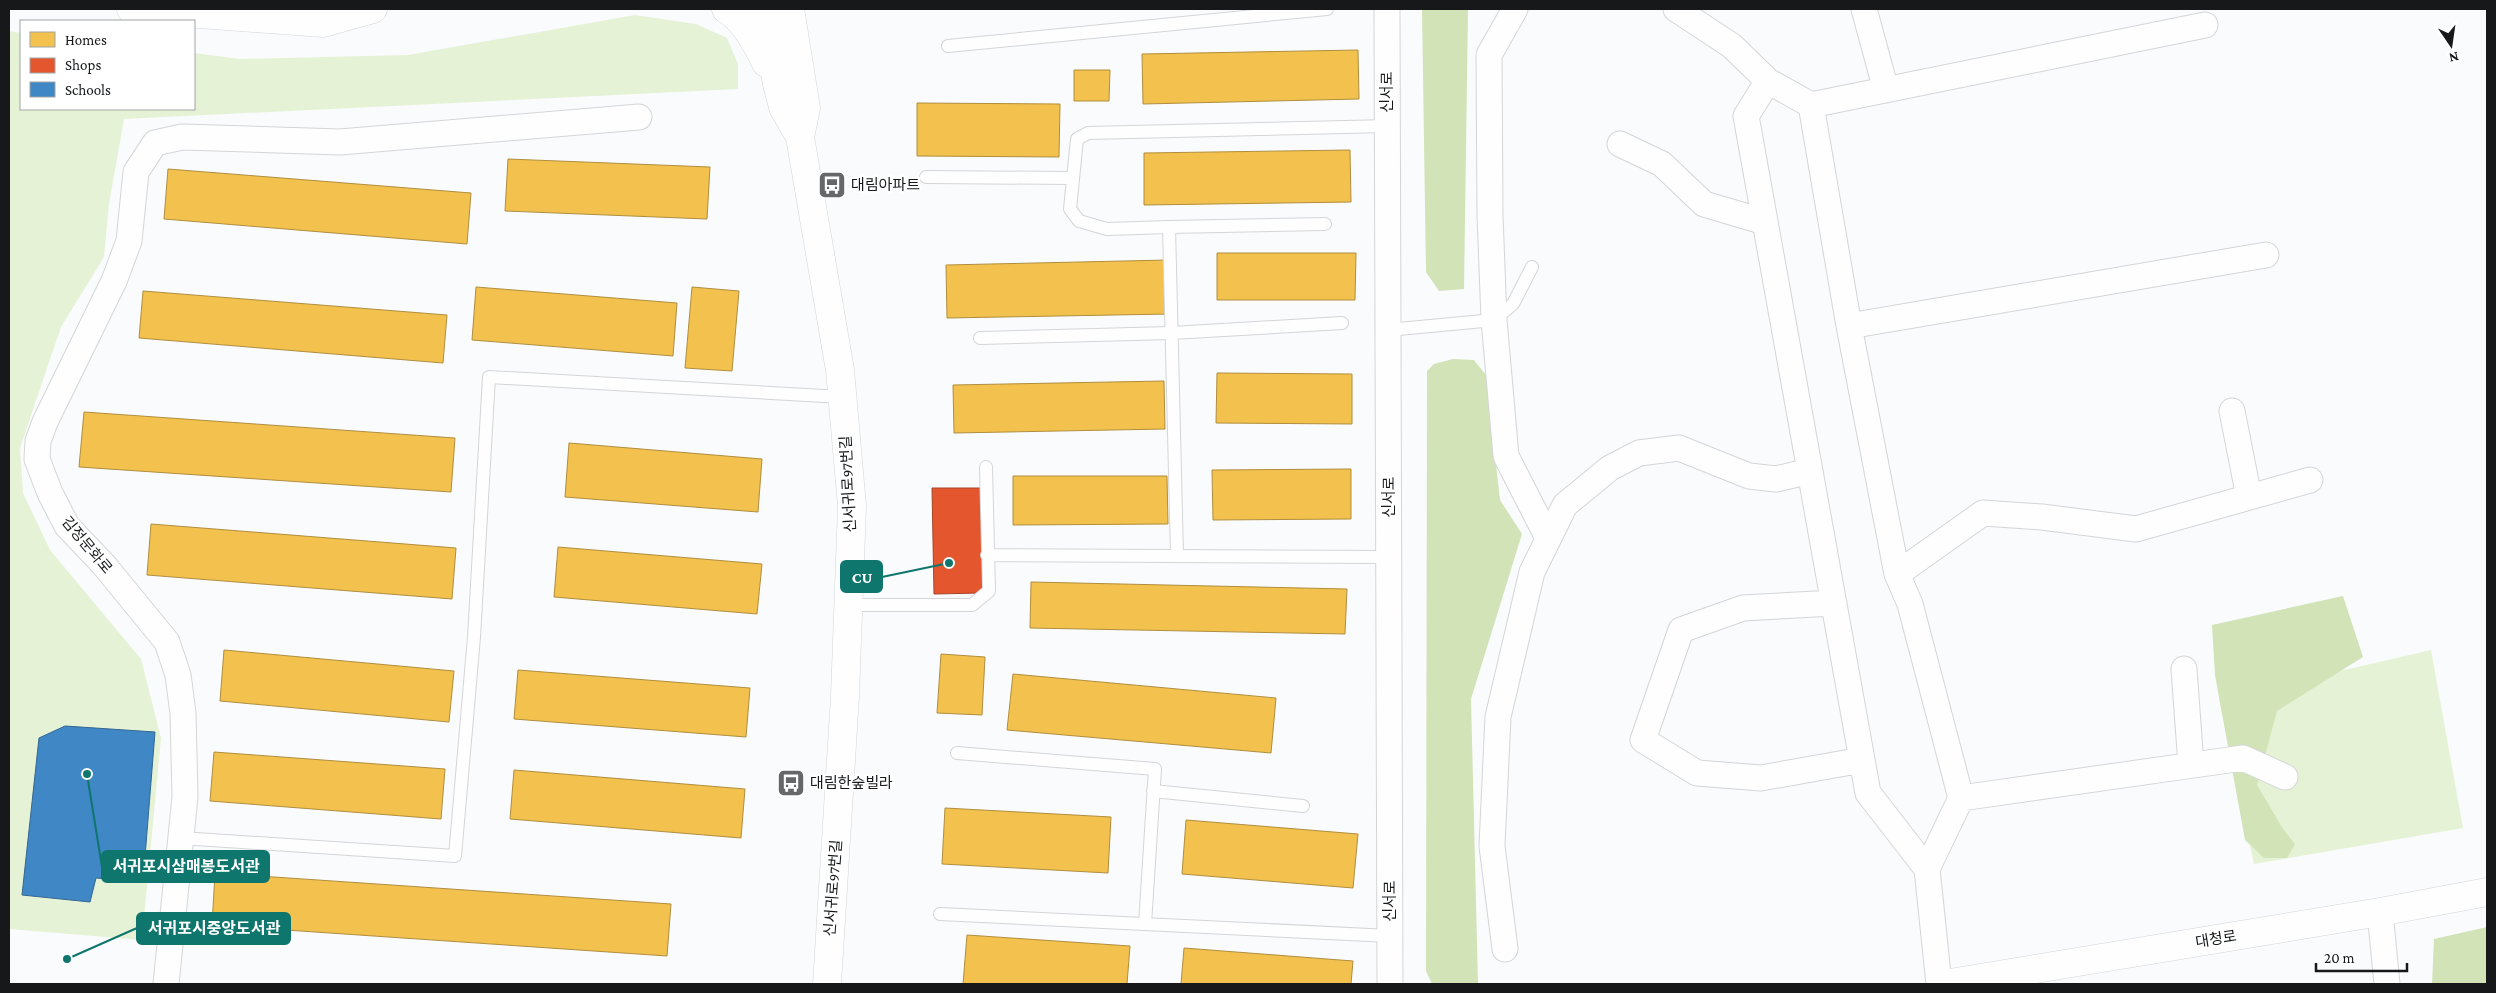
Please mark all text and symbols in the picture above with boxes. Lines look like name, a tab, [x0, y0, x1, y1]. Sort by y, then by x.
legend	[20, 20, 195, 110]
north arrow	[2426, 20, 2476, 70]
text: Homes	[65, 32, 107, 48]
text: N	[2447, 49, 2460, 67]
text: Shops	[65, 57, 101, 74]
street label: 신서로	[1379, 71, 1395, 113]
text: Schools	[65, 82, 111, 98]
bus stop icon: 대림아파트	[817, 170, 847, 200]
place label: 대림아파트	[851, 177, 920, 193]
street label: 신서귀로97번길	[837, 435, 859, 533]
street label: 신서로	[1381, 476, 1397, 518]
street label: 김정문화로	[59, 513, 115, 577]
callout: CU	[841, 561, 882, 592]
text: CU	[852, 569, 872, 586]
bus stop icon: 대림한숲빌라	[776, 768, 806, 798]
place label: 대림한숲빌라	[810, 775, 893, 791]
street label: 신서귀로97번길	[822, 839, 844, 937]
callout: 서귀포시삼매봉도서관	[102, 851, 269, 882]
text: 서귀포시삼매봉도서관	[112, 858, 260, 875]
street label: 신서로	[1382, 880, 1398, 922]
callout: 서귀포시중앙도서관	[137, 913, 290, 944]
text: 서귀포시중앙도서관	[148, 920, 281, 937]
street label: 대청로	[2194, 928, 2238, 950]
scale bar	[2316, 940, 2407, 972]
text: 20 m	[2324, 950, 2355, 966]

